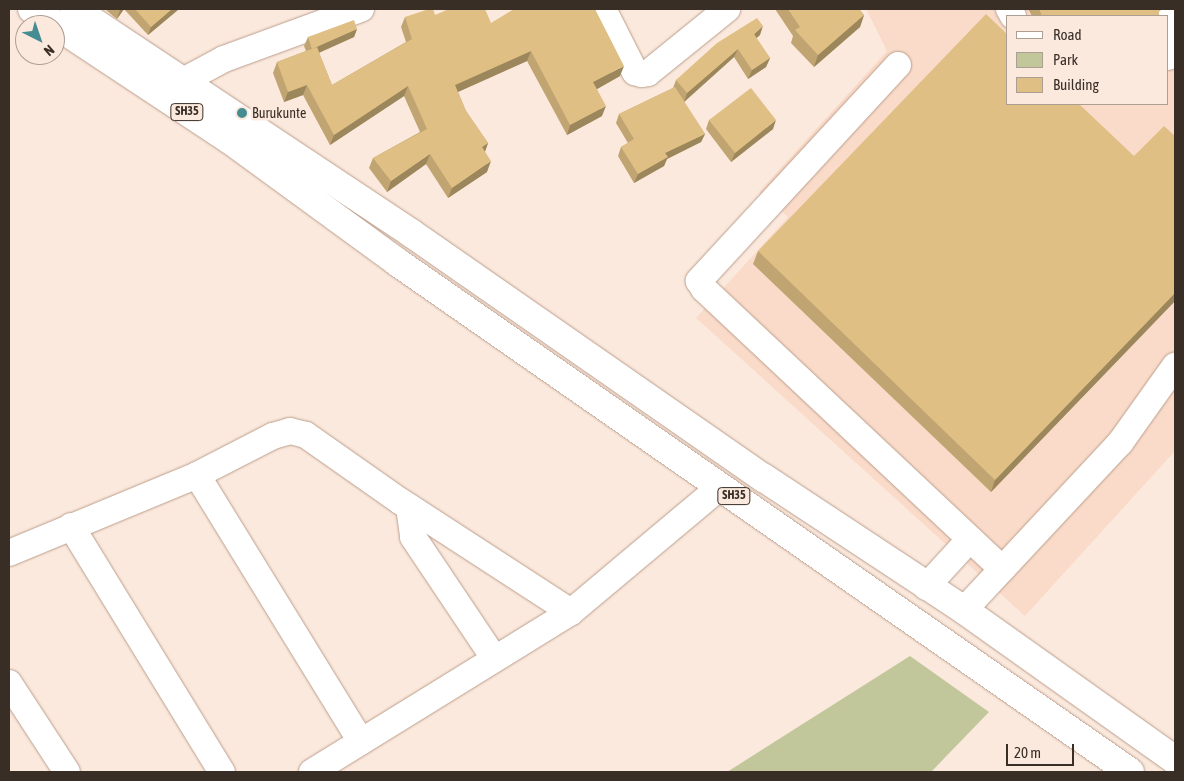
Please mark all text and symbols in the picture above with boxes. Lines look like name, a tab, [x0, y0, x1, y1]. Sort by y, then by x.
north arrow	[15, 15, 65, 65]
legend	[1006, 15, 1169, 105]
text: Road	[1053, 26, 1082, 43]
text: N	[41, 42, 58, 59]
text: Park	[1053, 51, 1078, 68]
text: Building	[1053, 76, 1099, 93]
road number: SH35	[170, 102, 204, 121]
place label: Burukunte	[252, 105, 306, 121]
marker: Burukunte	[236, 107, 248, 119]
road number: SH35	[716, 486, 752, 506]
scale bar	[1009, 734, 1076, 766]
text: 20 m	[1014, 744, 1041, 761]

